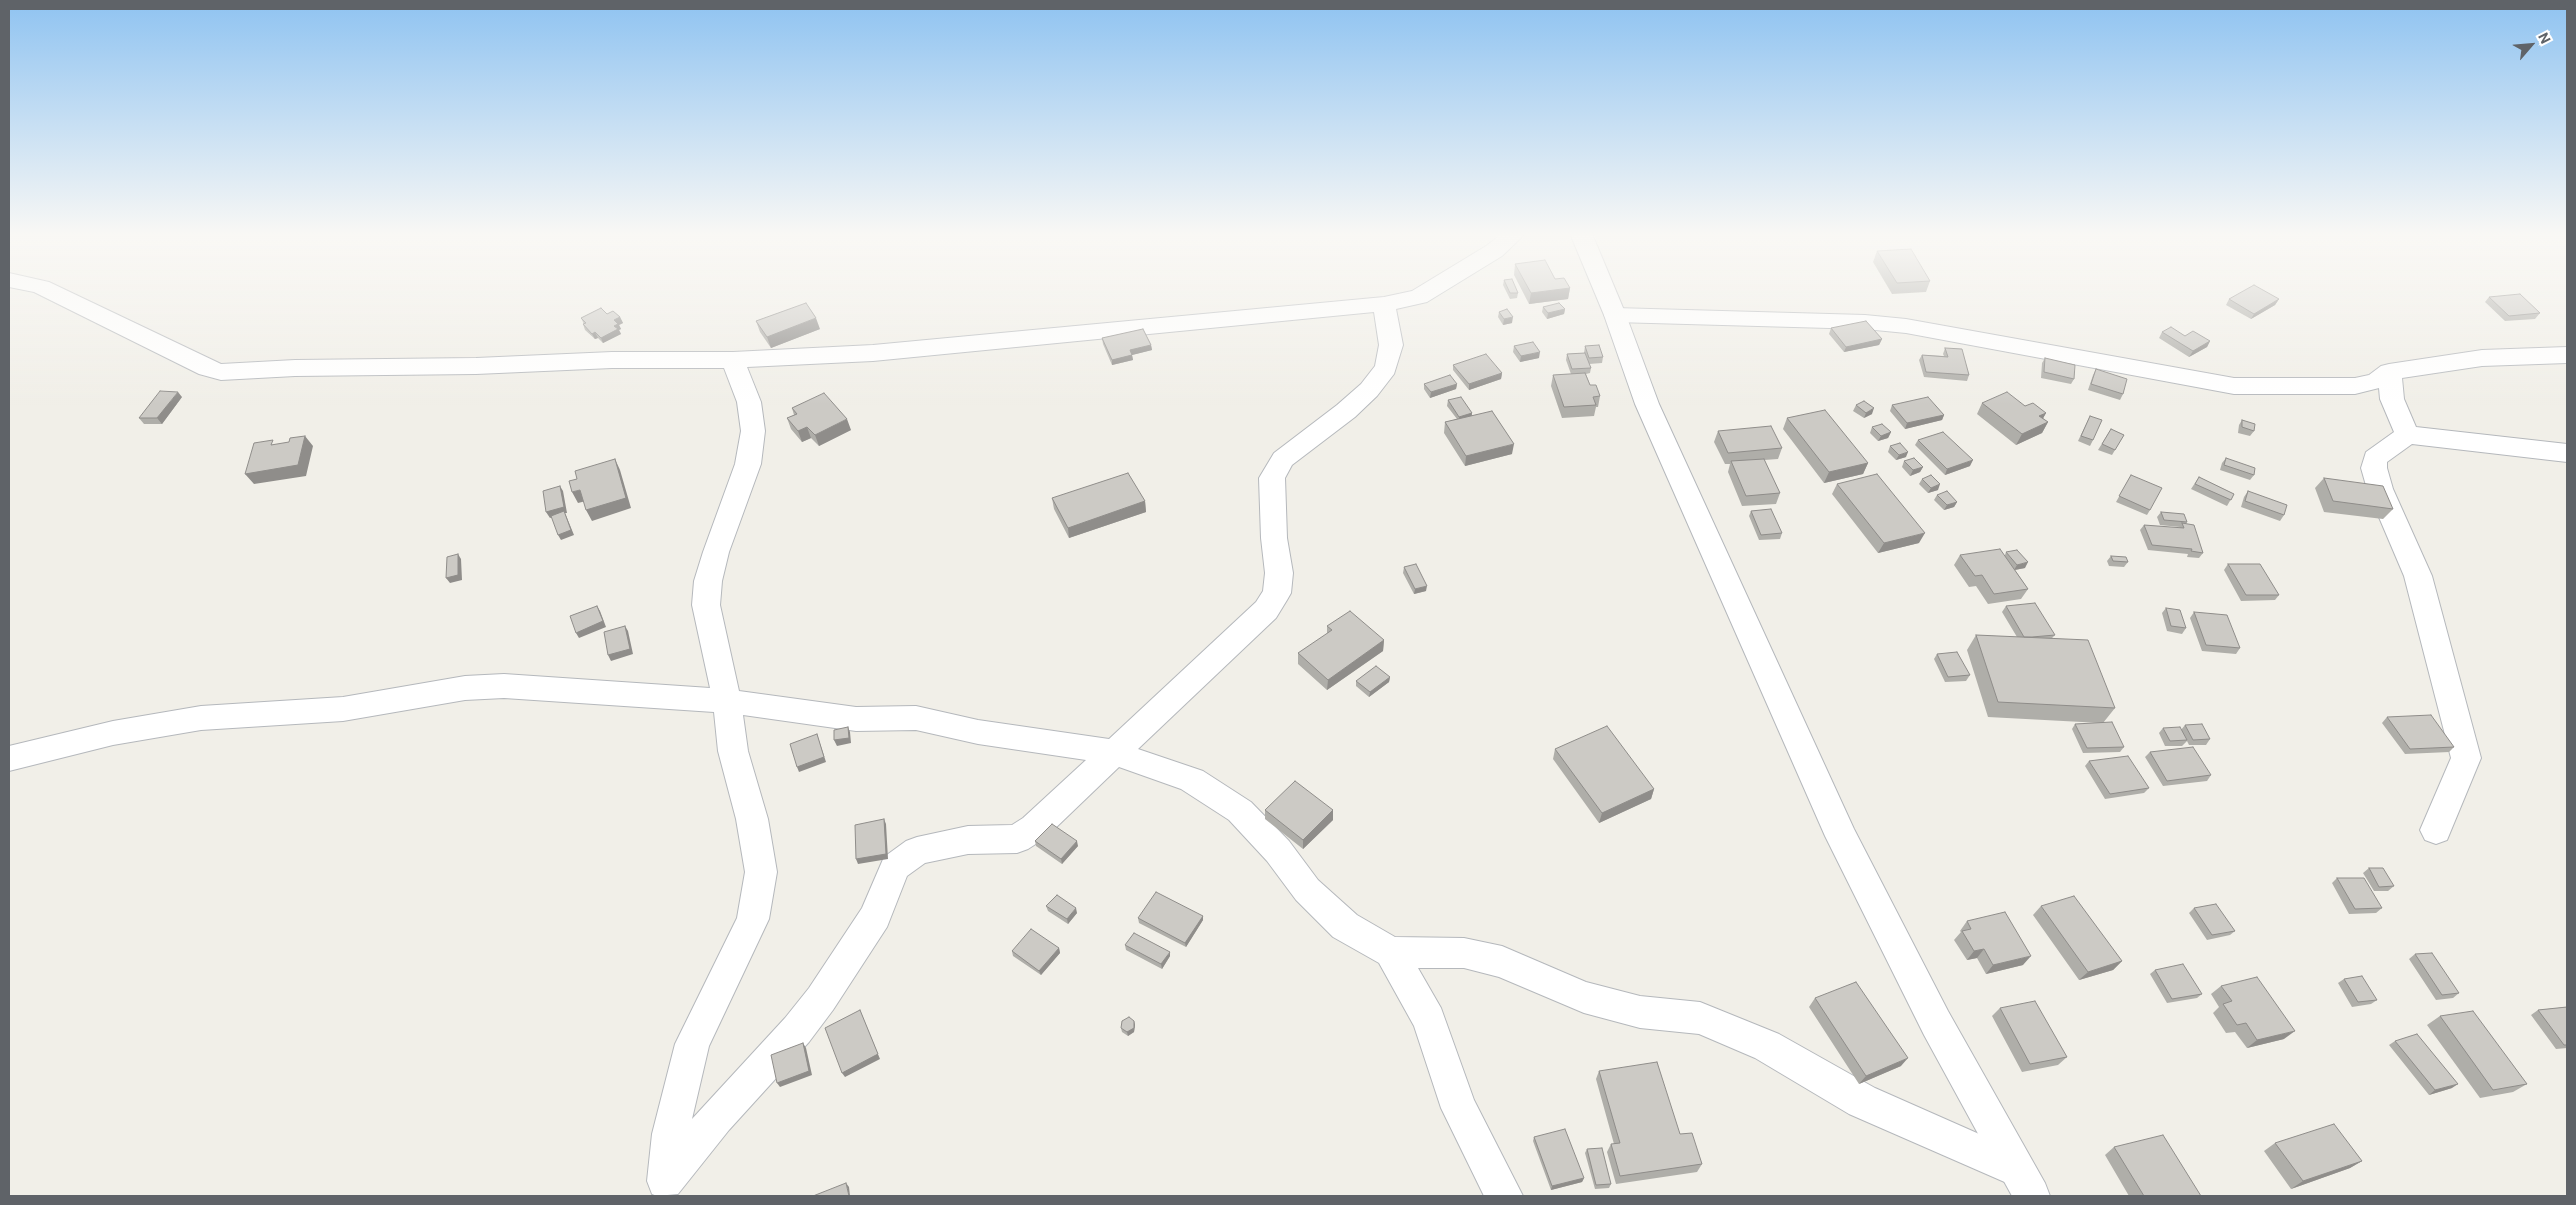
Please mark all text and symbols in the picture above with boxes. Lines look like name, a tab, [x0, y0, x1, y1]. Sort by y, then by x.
north arrow	[2506, 20, 2556, 70]
text: N	[2535, 30, 2554, 46]

